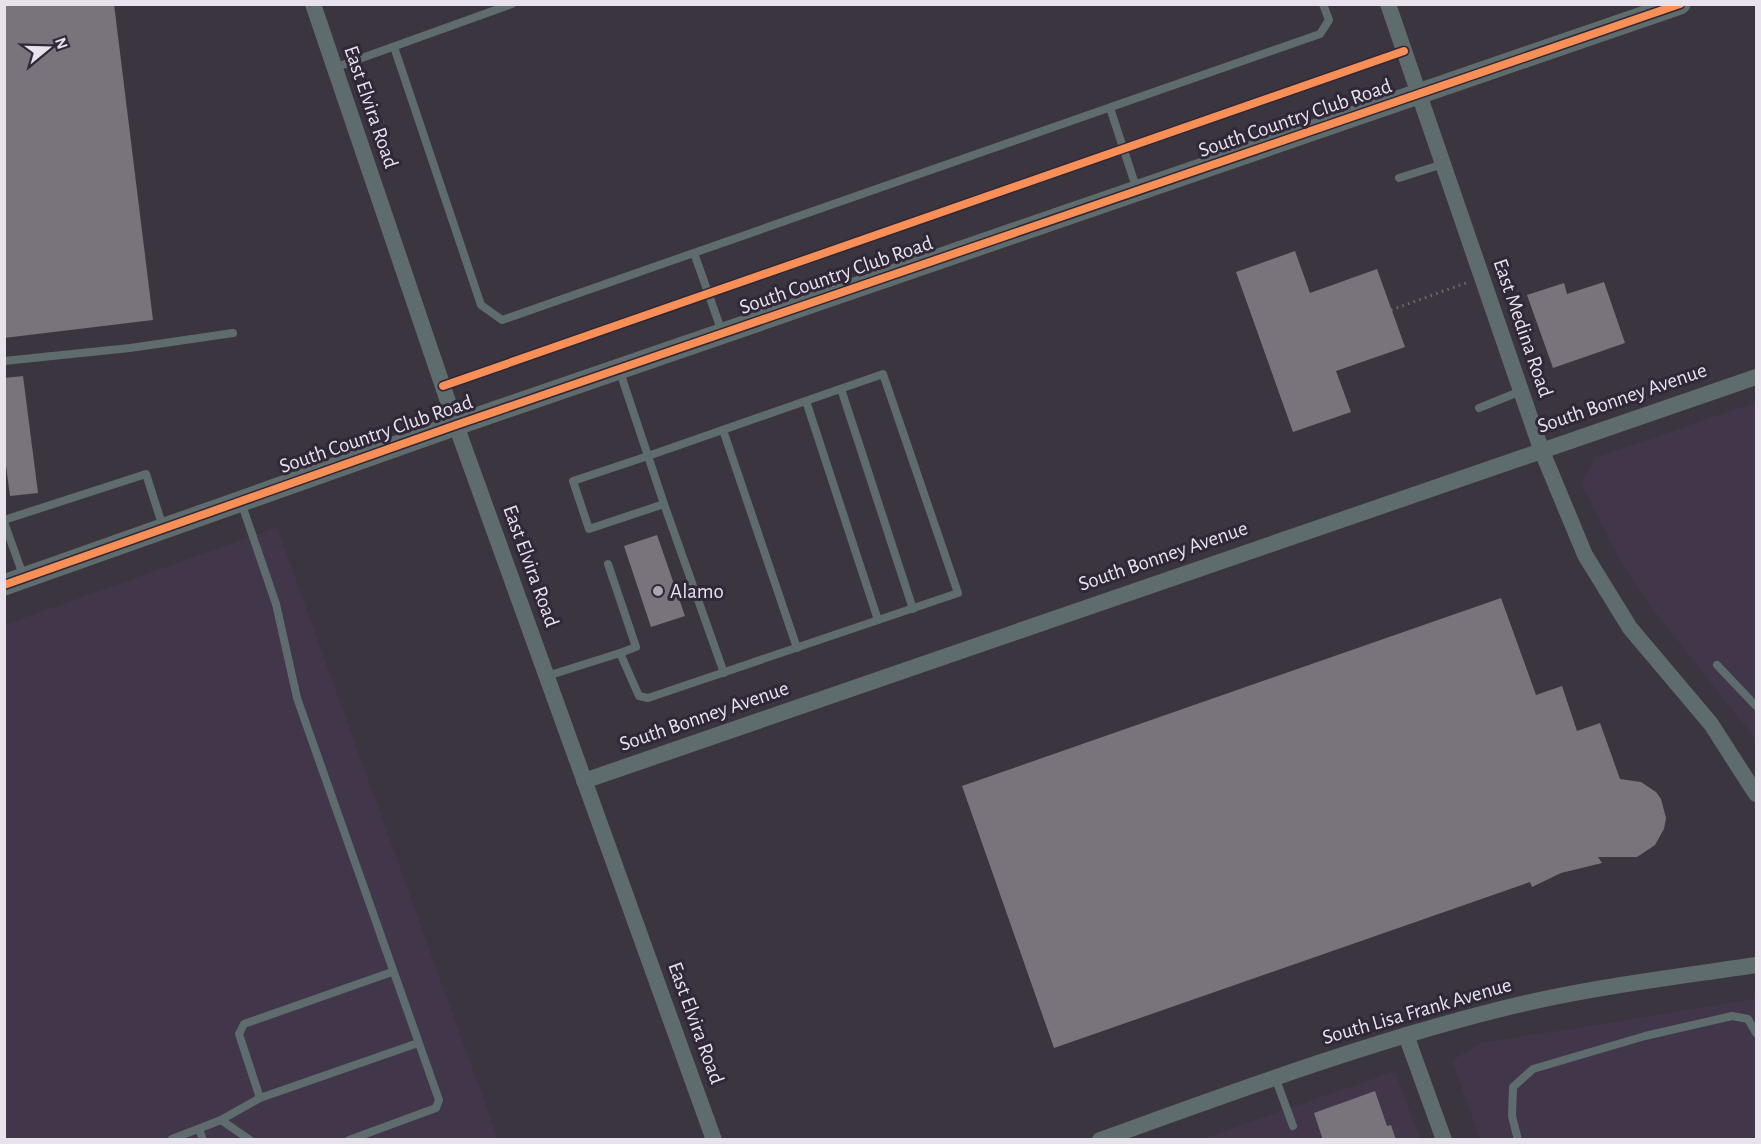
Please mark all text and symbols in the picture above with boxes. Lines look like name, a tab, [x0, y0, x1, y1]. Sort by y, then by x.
north arrow	[18, 18, 78, 78]
text: N	[52, 36, 71, 51]
street label: East Elvira Road	[340, 43, 402, 171]
street label: South Country Club Road	[1196, 75, 1394, 161]
street label: South Country Club Road	[737, 232, 935, 318]
street label: East Medina Road	[1489, 256, 1557, 400]
street label: South Bonney Avenue	[1535, 359, 1709, 437]
street label: South Country Club Road	[277, 391, 475, 477]
street label: East Elvira Road	[499, 502, 563, 630]
street label: South Bonney Avenue	[1076, 517, 1250, 595]
place label: Alamo	[670, 581, 724, 602]
marker: Alamo	[651, 584, 665, 598]
street label: South Bonney Avenue	[617, 677, 791, 755]
street label: East Elvira Road	[664, 959, 728, 1087]
street label: South Lisa Frank Avenue	[1320, 974, 1514, 1048]

